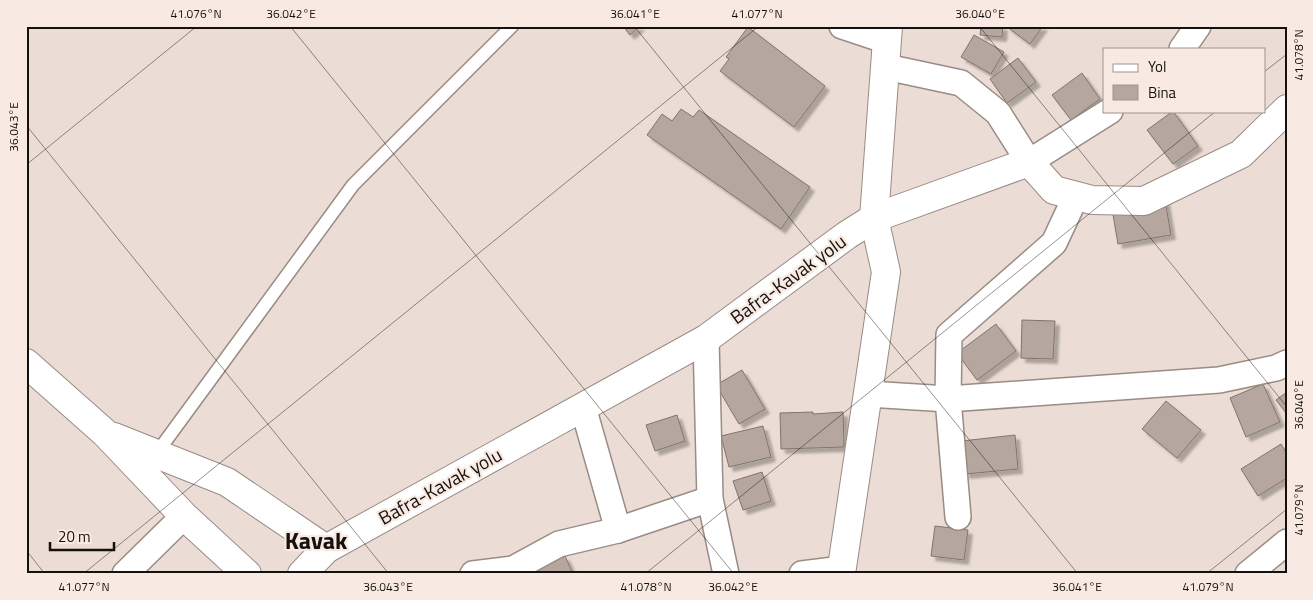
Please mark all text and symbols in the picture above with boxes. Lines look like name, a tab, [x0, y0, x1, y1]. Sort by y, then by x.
text: 41.076°N	[170, 4, 222, 23]
text: 36.042°E	[266, 4, 316, 23]
text: 36.041°E	[610, 4, 660, 23]
text: 41.077°N	[731, 4, 783, 23]
text: 36.040°E	[955, 4, 1005, 23]
text: 41.078°N	[1289, 29, 1308, 81]
legend	[1103, 48, 1266, 112]
text: Yol	[1148, 55, 1166, 78]
text: Bina	[1148, 81, 1177, 104]
text: 36.043°E	[4, 102, 23, 152]
street label: Bafra-Kavak yolu	[724, 226, 852, 331]
text: 36.040°E	[1289, 380, 1308, 430]
street label: Bafra-Kavak yolu	[373, 440, 507, 532]
text: 41.079°N	[1289, 484, 1308, 536]
scale bar	[50, 520, 114, 552]
district label: Kavak	[285, 522, 348, 558]
text: 20 m	[58, 525, 91, 548]
text: 41.077°N	[58, 577, 110, 596]
text: 36.043°E	[363, 577, 413, 596]
text: 41.078°N	[620, 577, 672, 596]
text: 36.042°E	[708, 577, 758, 596]
text: 36.041°E	[1052, 577, 1102, 596]
text: 41.079°N	[1182, 577, 1234, 596]

